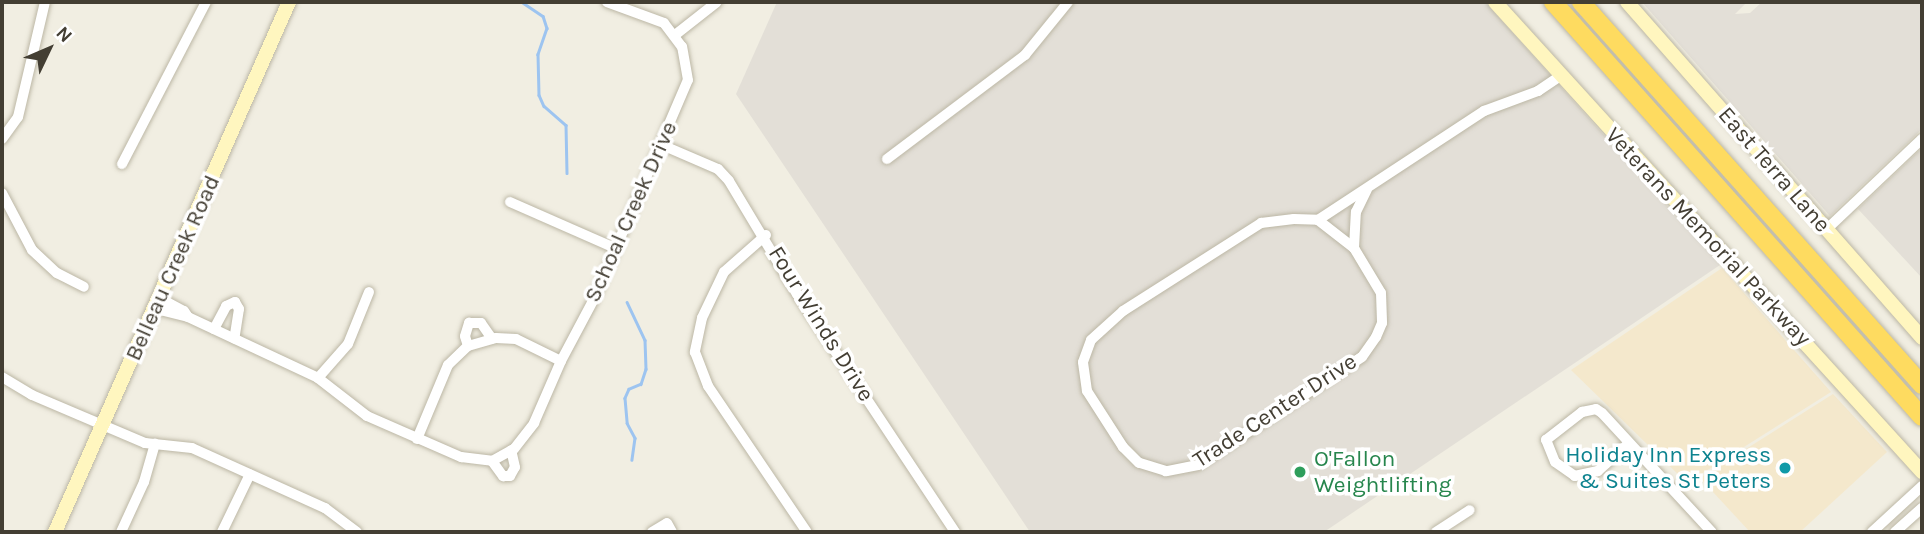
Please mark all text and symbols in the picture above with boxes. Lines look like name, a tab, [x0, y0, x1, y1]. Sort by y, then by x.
north arrow	[14, 14, 84, 84]
text: N	[51, 22, 77, 47]
street label: East Terra Lane	[1712, 102, 1836, 238]
street label: Schoal Creek Drive	[579, 117, 683, 307]
street label: Veterans Memorial Parkway	[1599, 122, 1817, 352]
street label: Belleau Creek Road	[120, 171, 226, 365]
street label: Four Winds Drive	[762, 241, 880, 407]
street label: Trade Center Drive	[1188, 348, 1362, 474]
place label: Holiday Inn Express & Suites St Peters	[1565, 441, 1771, 495]
place label: O'Fallon Weightlifting	[1314, 445, 1452, 499]
marker: Holiday Inn Express & Suites St Peters	[1777, 460, 1793, 476]
marker: O'Fallon Weightlifting	[1292, 464, 1308, 480]

